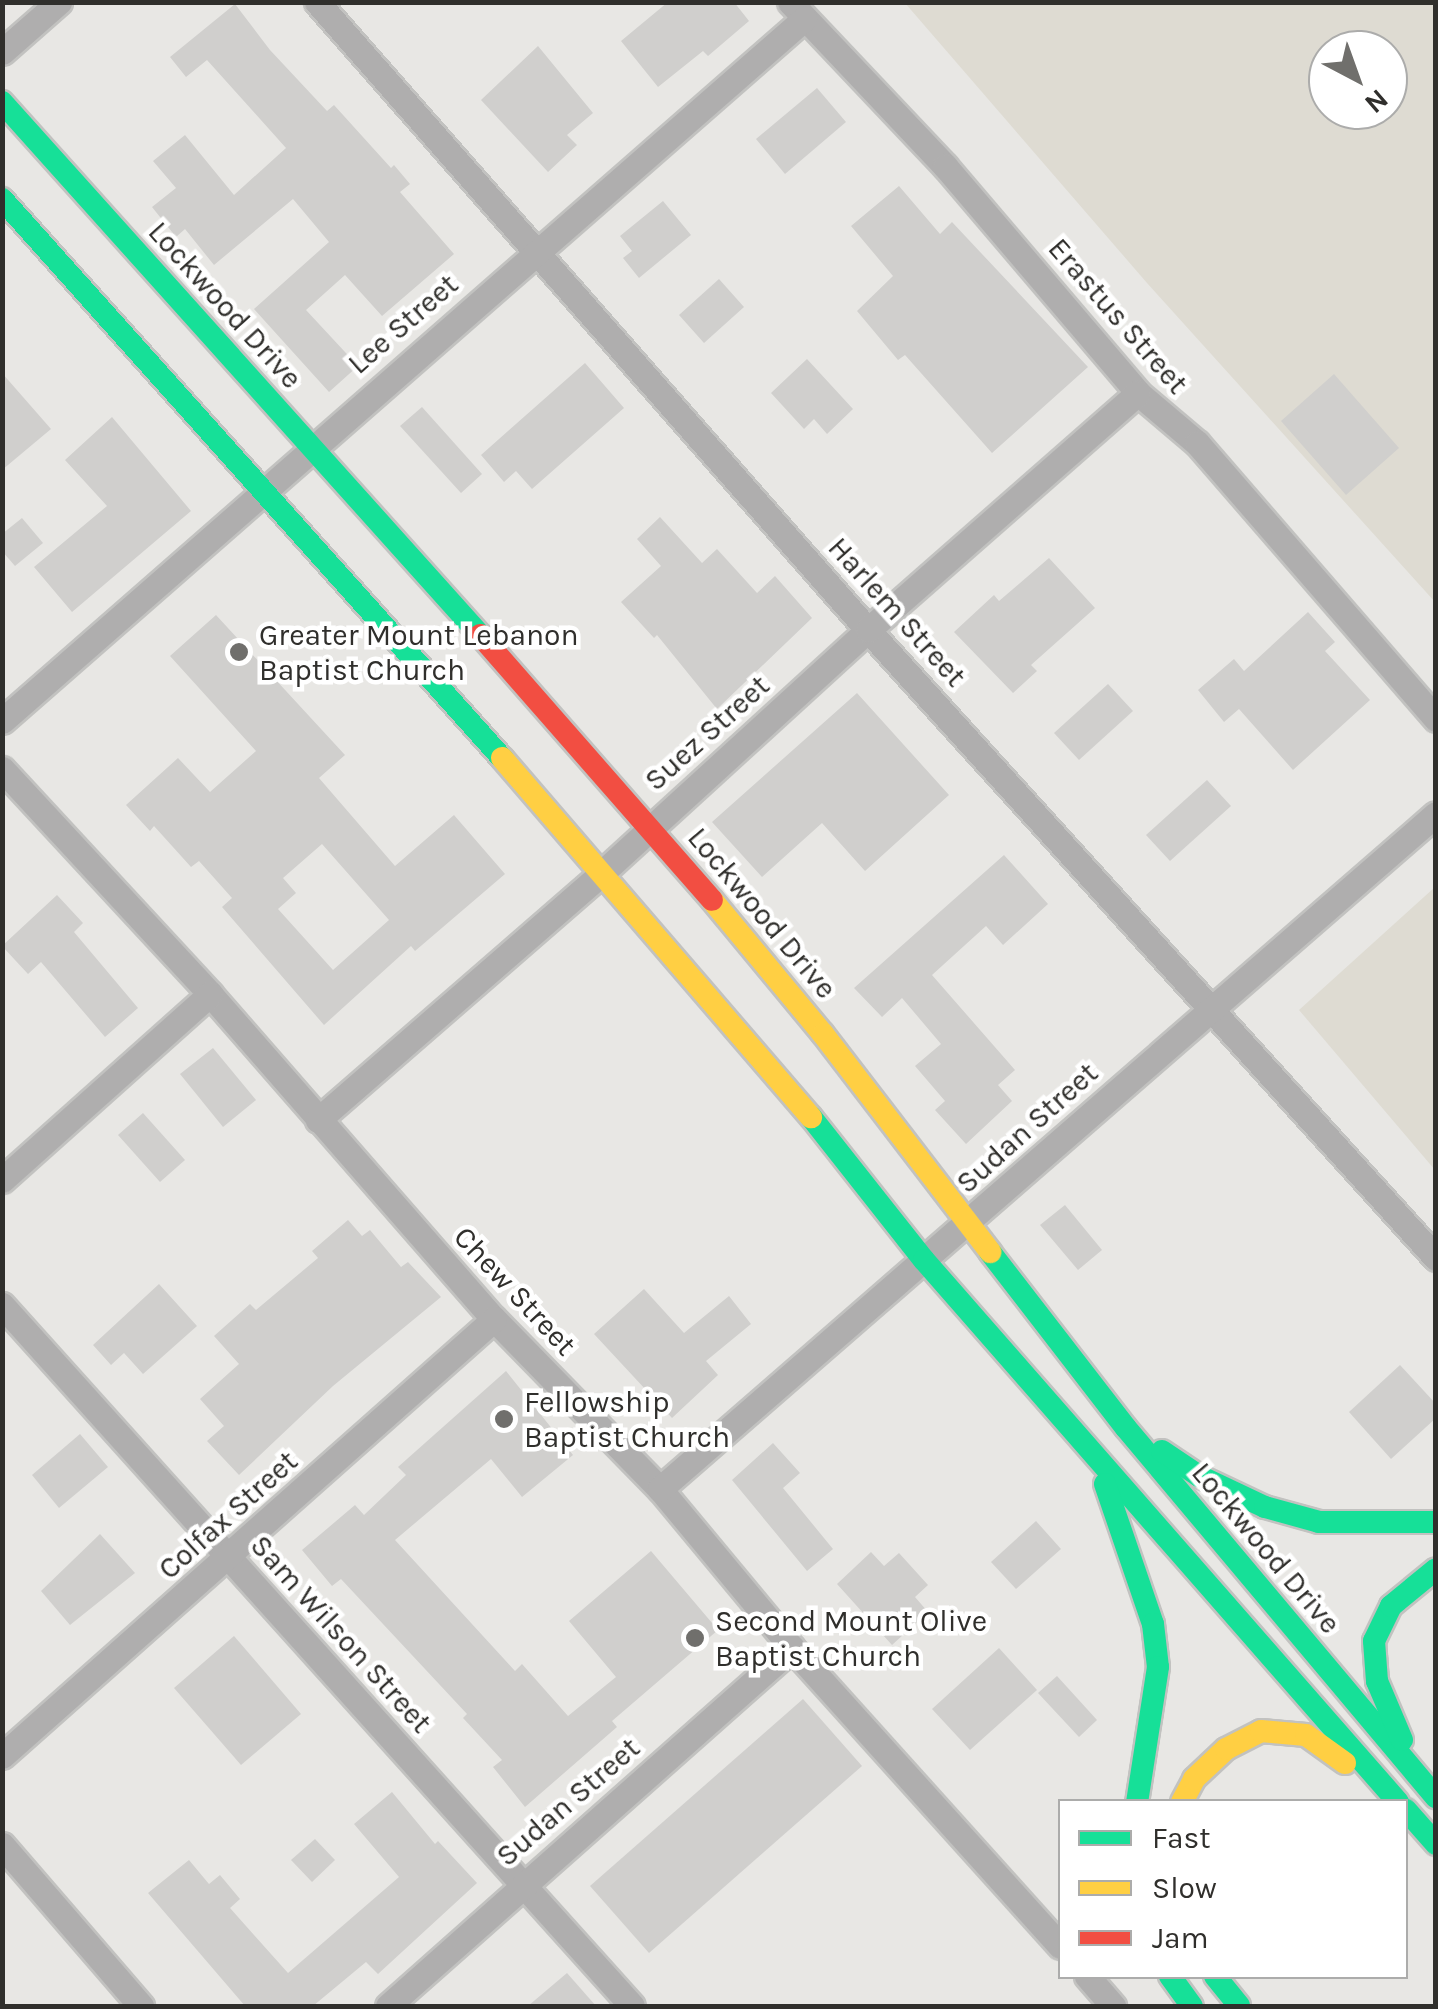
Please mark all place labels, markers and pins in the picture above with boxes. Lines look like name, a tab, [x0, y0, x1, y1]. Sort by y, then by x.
place label: Greater Mount Lebanon Baptist Church	[259, 617, 579, 688]
marker: Greater Mount Lebanon Baptist Church	[228, 641, 250, 663]
place label: Fellowship Baptist Church	[524, 1384, 730, 1454]
marker: Fellowship Baptist Church	[493, 1408, 515, 1430]
place label: Second Mount Olive Baptist Church	[715, 1603, 987, 1674]
marker: Second Mount Olive Baptist Church	[684, 1627, 706, 1649]

